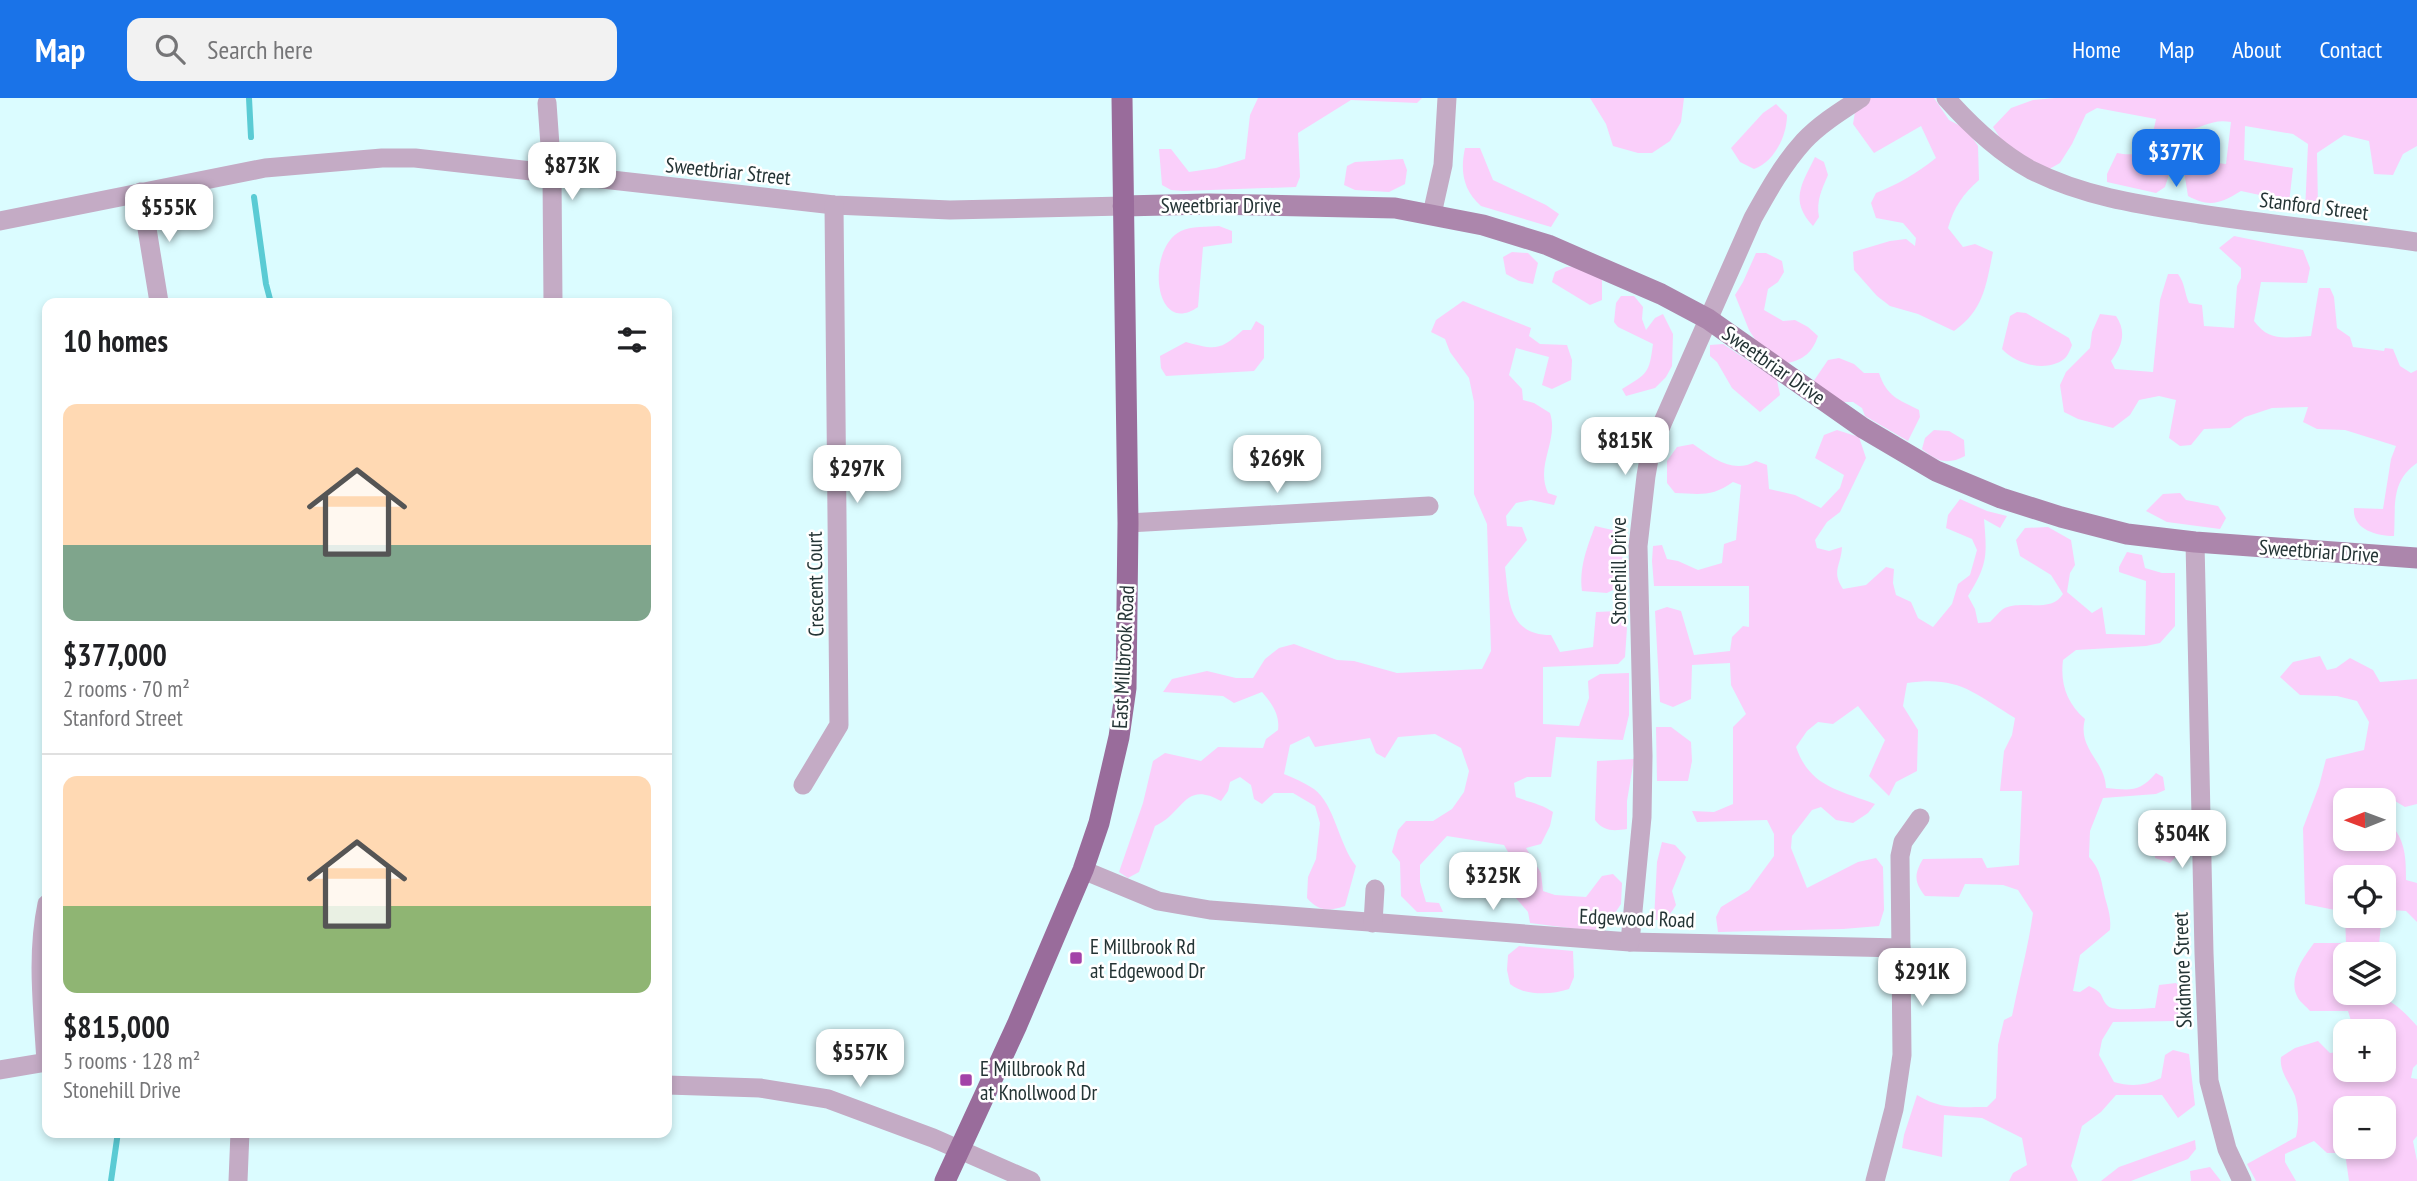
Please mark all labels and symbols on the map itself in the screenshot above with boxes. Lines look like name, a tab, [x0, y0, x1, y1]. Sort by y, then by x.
pin: $377K	[2127, 130, 2225, 189]
pin: $873K	[523, 142, 621, 202]
street label: Sweetbriar Street	[664, 151, 792, 191]
pin: $555K	[120, 184, 218, 244]
street label: Stanford Street	[2258, 186, 2370, 226]
street label: Sweetbriar Drive	[1161, 192, 1281, 219]
street label: Sweetbriar Drive	[1717, 319, 1831, 411]
pin: $815K	[1576, 418, 1674, 477]
pin: $269K	[1228, 436, 1326, 495]
pin: $297K	[808, 446, 906, 505]
street label: Stonehill Drive	[1605, 517, 1632, 625]
street label: Crescent Court	[801, 531, 829, 637]
street label: Sweetbriar Drive	[2258, 533, 2380, 569]
street label: East Millbrook Road	[1106, 585, 1140, 729]
north arrow	[2333, 788, 2396, 850]
pin: $504K	[2133, 810, 2231, 870]
pin: $325K	[1444, 852, 1542, 912]
street label: Edgewood Road	[1579, 902, 1695, 934]
street label: Skidmore Street	[2166, 911, 2198, 1028]
place label: E Millbrook Rd at Edgewood Dr	[1090, 933, 1205, 984]
pin: $291K	[1873, 948, 1971, 1008]
marker: E Millbrook Rd at Edgewood Dr	[1068, 950, 1084, 966]
pin: $557K	[811, 1030, 909, 1089]
place label: E Millbrook Rd at Knollwood Dr	[980, 1055, 1098, 1106]
marker: E Millbrook Rd at Knollwood Dr	[958, 1072, 974, 1088]

